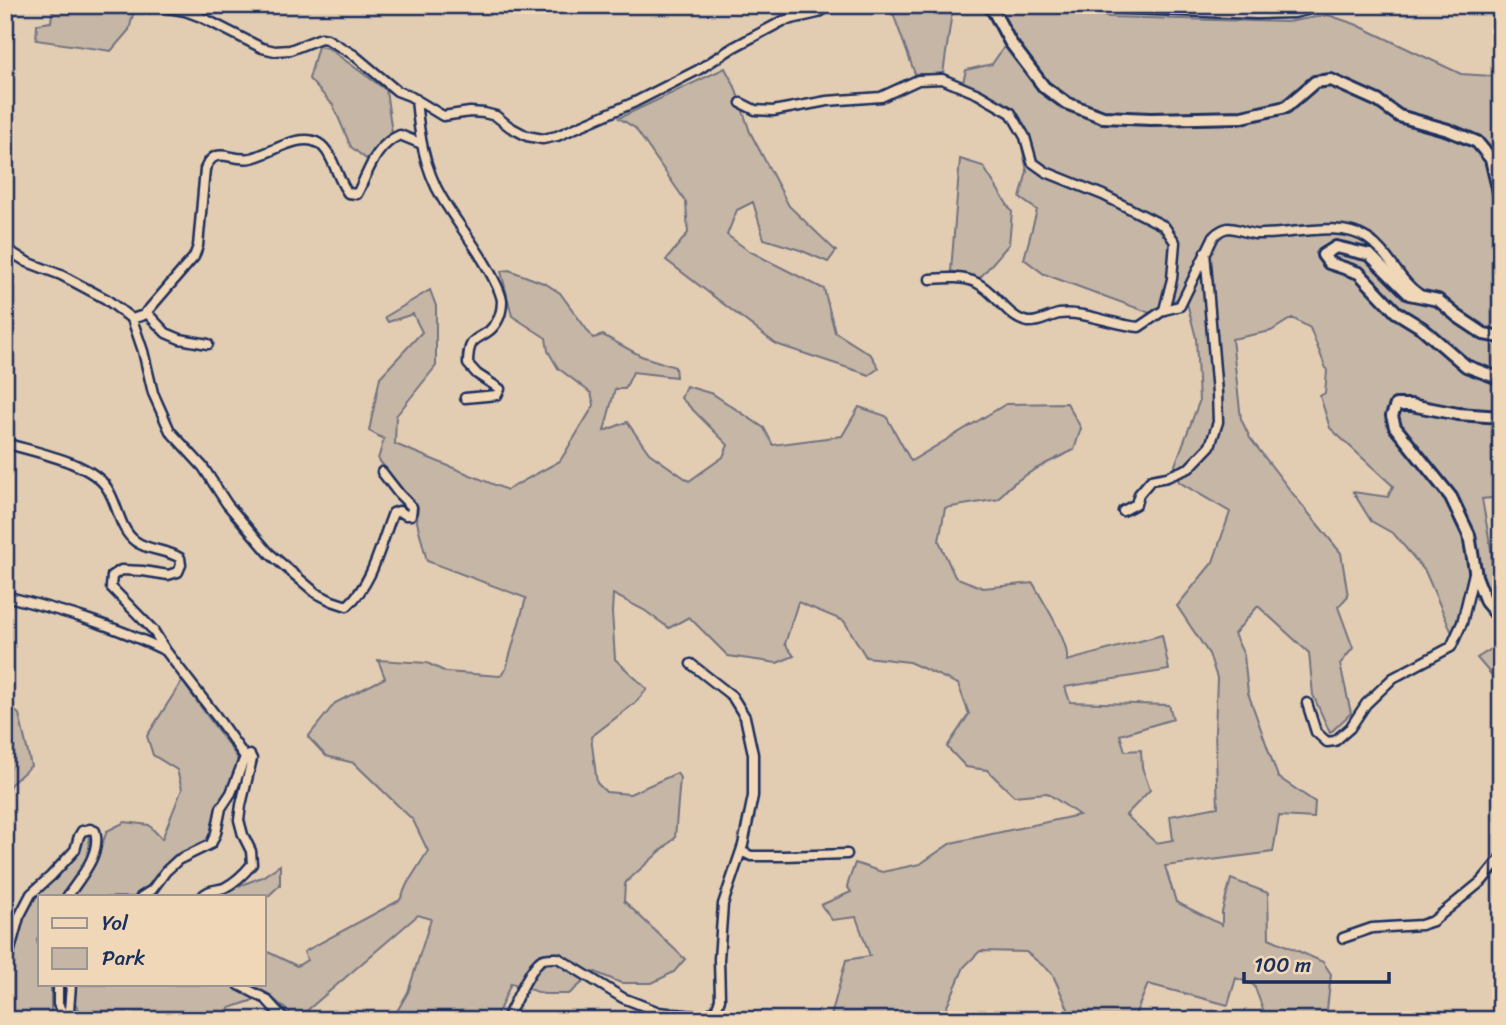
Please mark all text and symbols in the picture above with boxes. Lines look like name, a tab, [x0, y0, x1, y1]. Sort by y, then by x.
legend	[38, 895, 266, 986]
text: Yol	[102, 904, 129, 942]
text: Park	[102, 939, 145, 977]
scale bar	[1244, 941, 1389, 985]
text: 100 m	[1254, 946, 1311, 984]

